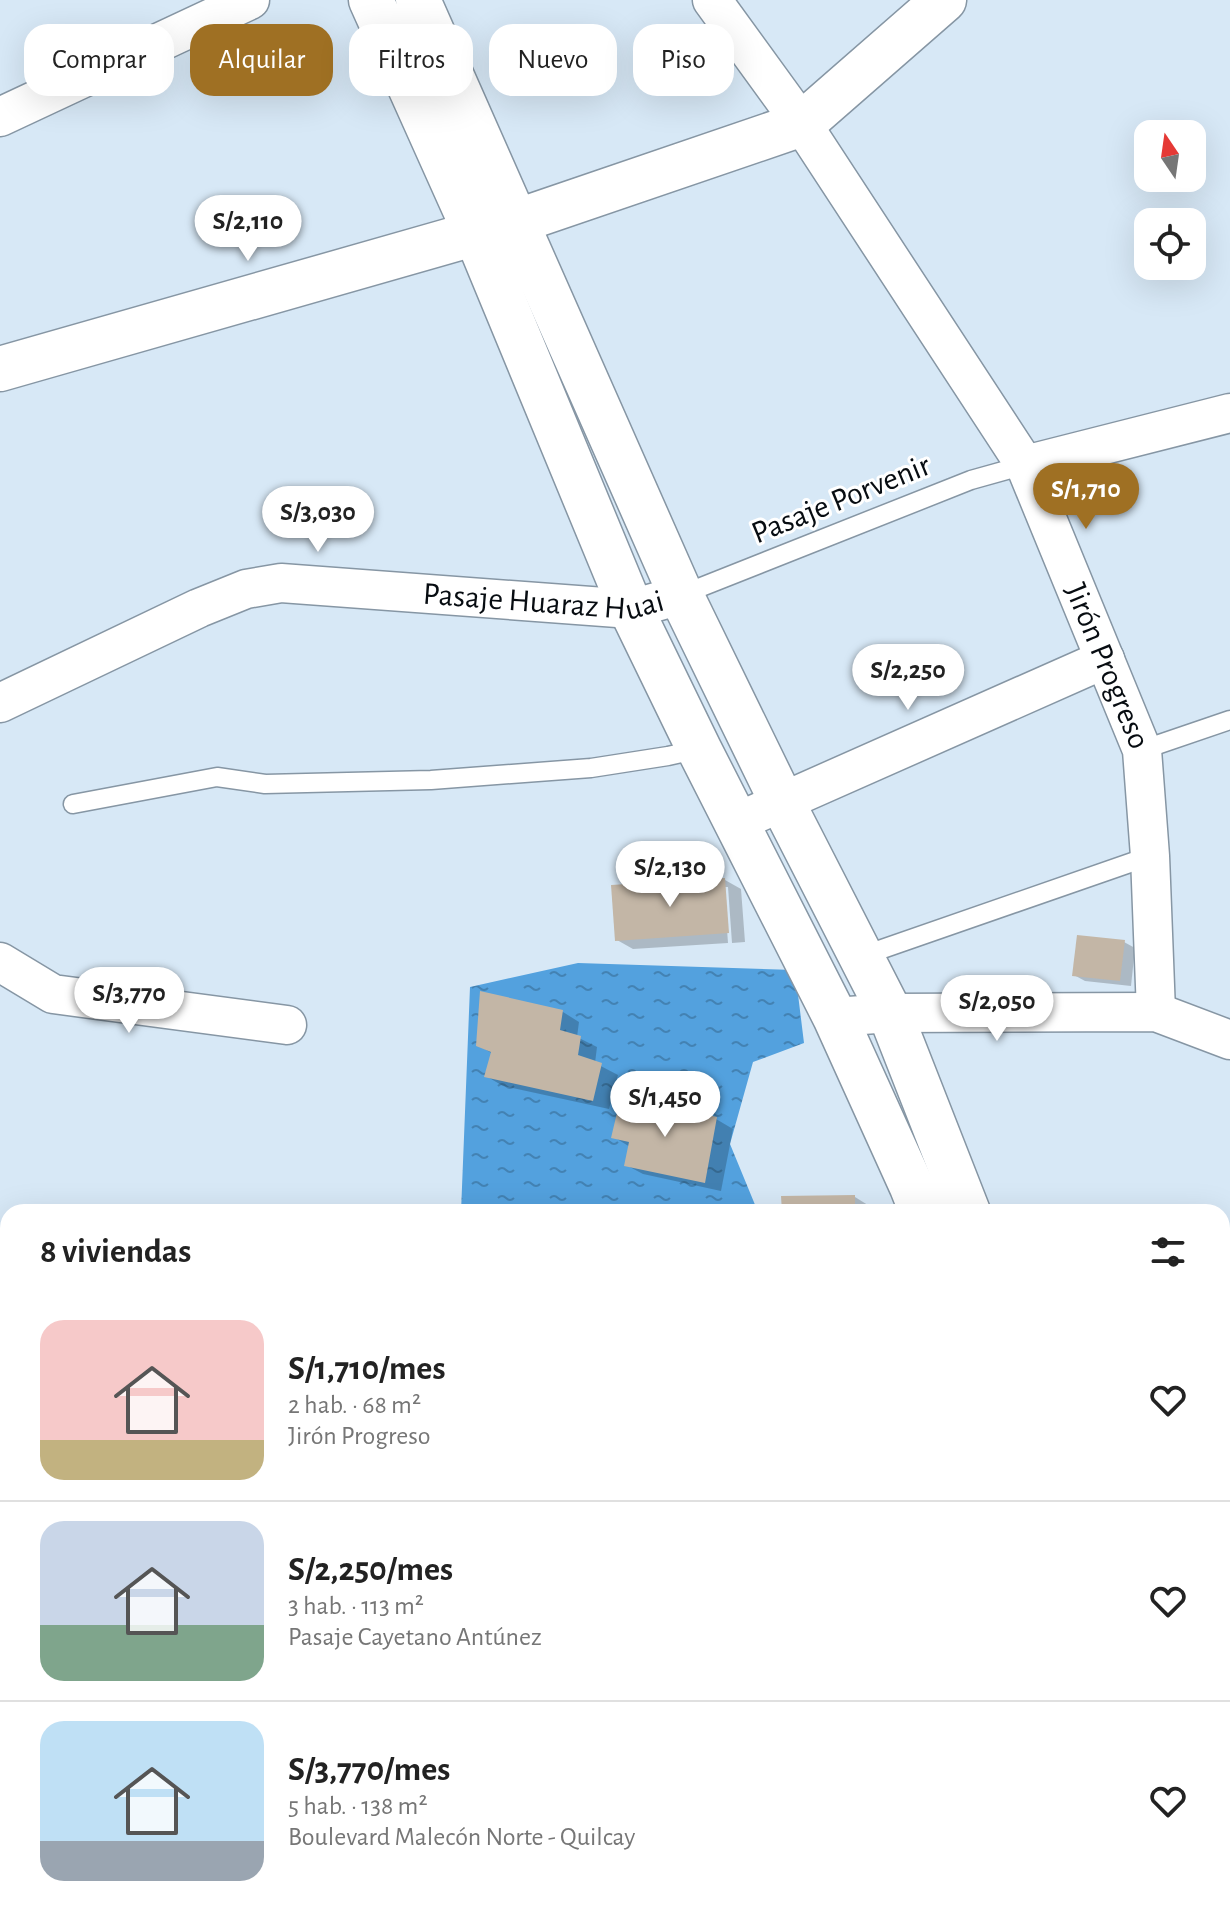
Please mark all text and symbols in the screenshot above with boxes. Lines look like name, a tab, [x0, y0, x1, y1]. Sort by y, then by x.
chip: Comprar	[24, 24, 174, 96]
chip: Alquilar	[190, 24, 333, 96]
chip: Filtros	[349, 24, 473, 96]
chip: Nuevo	[489, 24, 617, 96]
chip: Piso	[633, 24, 734, 96]
north arrow	[1134, 120, 1206, 192]
map controls	[1134, 120, 1206, 280]
pin: S/2,110	[174, 195, 322, 263]
text: S/2,110	[213, 208, 283, 234]
button: locate	[1134, 208, 1206, 280]
street label: Pasaje Porvenir	[747, 448, 935, 549]
pin: S/1,710	[1012, 463, 1160, 531]
text: S/1,710	[1051, 476, 1121, 502]
pin: S/3,030	[244, 486, 392, 554]
text: S/3,030	[280, 499, 356, 525]
street label: Pasaje Huaraz Huai	[422, 578, 667, 626]
street label: Jirón Progreso	[1059, 579, 1156, 753]
pin: S/2,250	[834, 644, 982, 712]
text: S/2,250	[870, 657, 946, 683]
pin: S/2,130	[596, 841, 744, 909]
text: S/2,130	[634, 854, 706, 880]
pin: S/3,770	[55, 967, 203, 1035]
pin: S/2,050	[923, 975, 1071, 1043]
text: S/3,770	[92, 980, 166, 1006]
text: S/2,050	[959, 988, 1035, 1014]
pin: S/1,450	[591, 1071, 739, 1139]
text: S/1,450	[628, 1084, 702, 1110]
icon: filters	[1146, 1230, 1190, 1274]
text: 8 viviendas	[40, 1235, 191, 1269]
icon: home	[104, 1352, 200, 1448]
text: S/1,710/mes	[288, 1352, 445, 1386]
icon: heart	[1146, 1378, 1190, 1422]
text: 2 hab. · 68 m²	[288, 1392, 421, 1418]
text: Jirón Progreso	[288, 1423, 431, 1449]
icon: home	[104, 1553, 200, 1649]
text: S/2,250/mes	[288, 1553, 453, 1587]
icon: heart	[1146, 1579, 1190, 1623]
text: 3 hab. · 113 m²	[288, 1593, 424, 1619]
text: Pasaje Cayetano Antúnez	[288, 1624, 542, 1650]
icon: home	[104, 1753, 200, 1849]
text: S/3,770/mes	[288, 1753, 450, 1787]
icon: heart	[1146, 1779, 1190, 1823]
text: 5 hab. · 138 m²	[288, 1793, 427, 1819]
text: Boulevard Malecón Norte - Quilcay	[288, 1824, 635, 1850]

